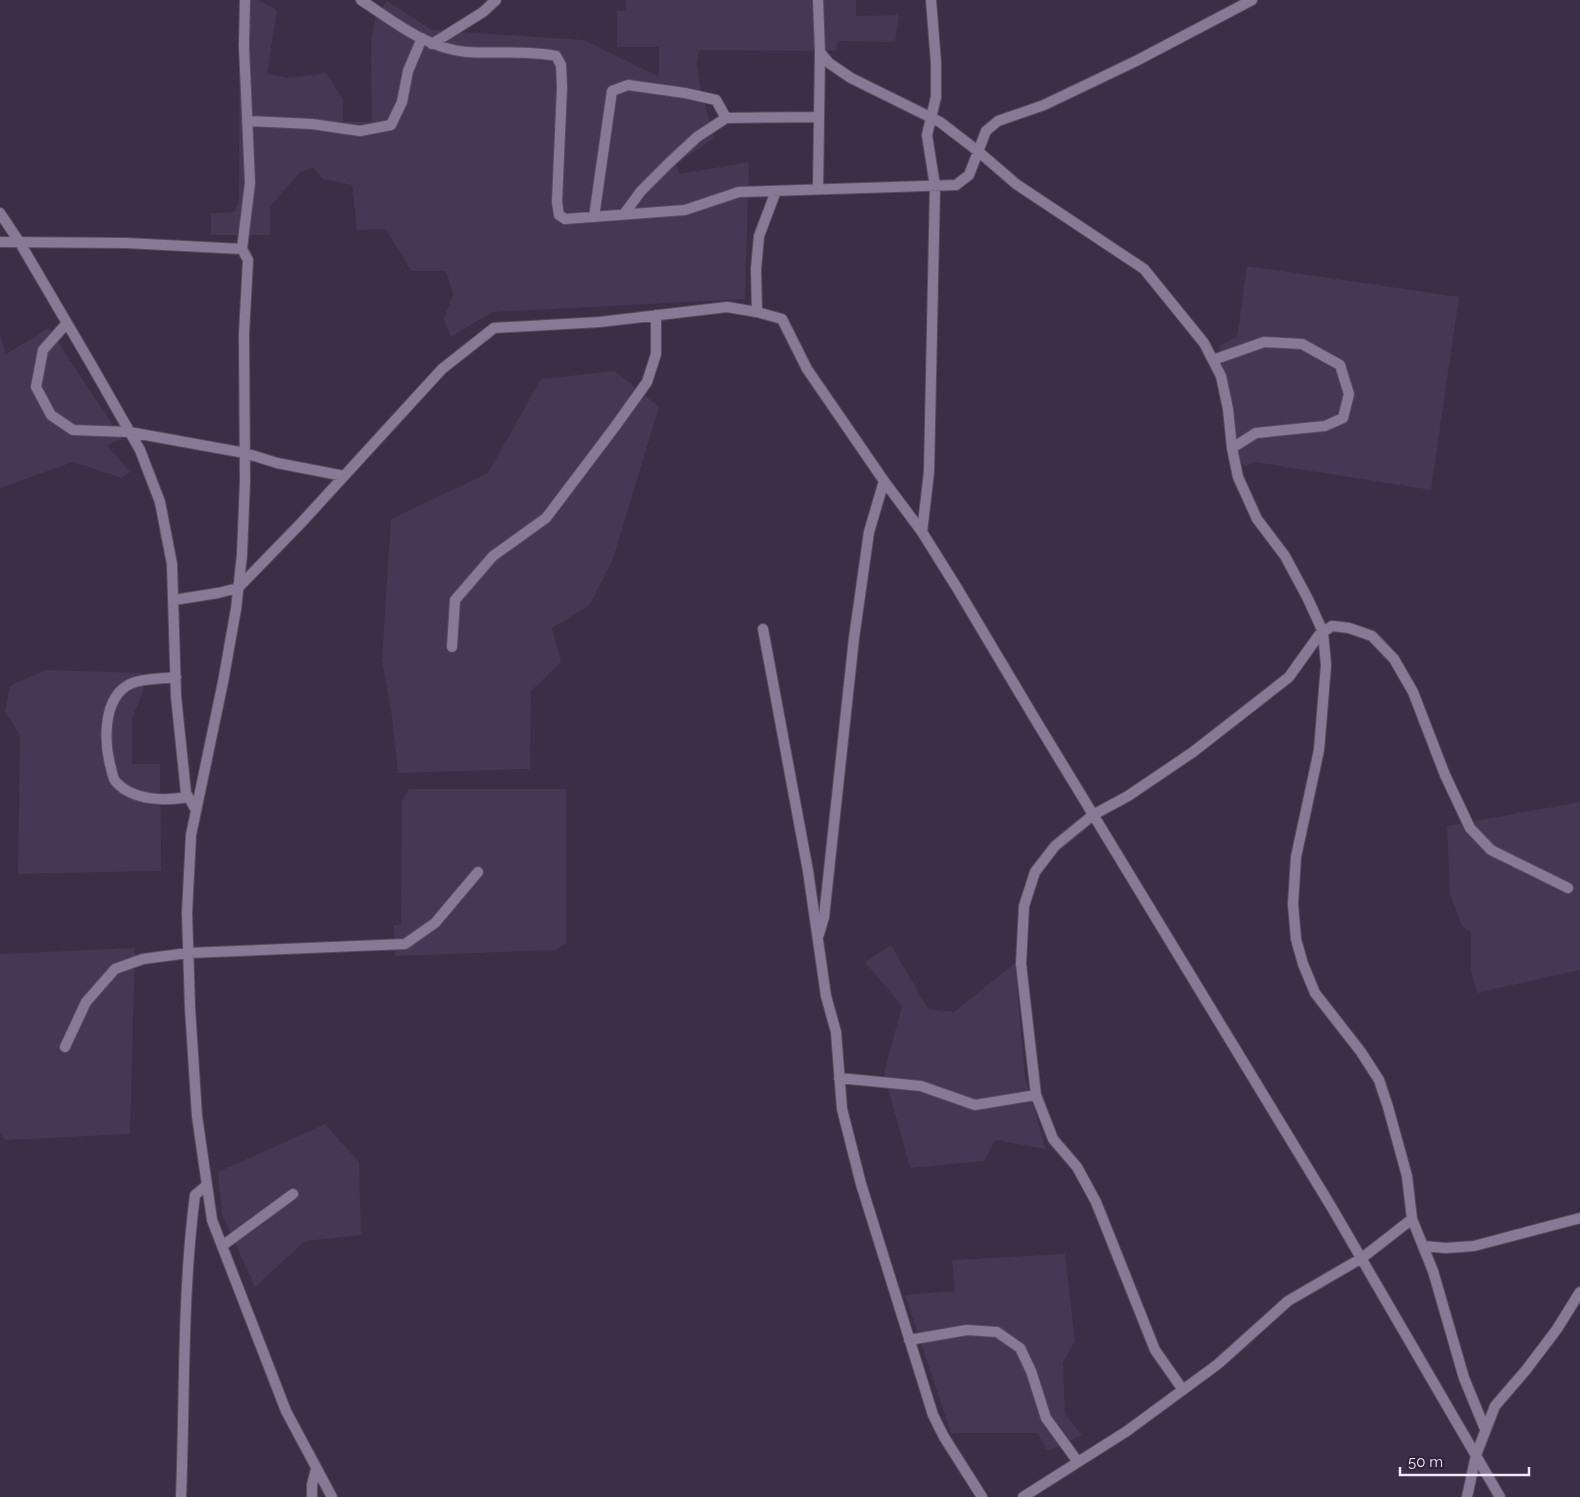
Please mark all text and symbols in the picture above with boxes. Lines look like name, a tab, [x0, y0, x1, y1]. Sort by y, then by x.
scale bar	[1400, 1444, 1529, 1476]
text: 50 m	[1408, 1453, 1443, 1471]

